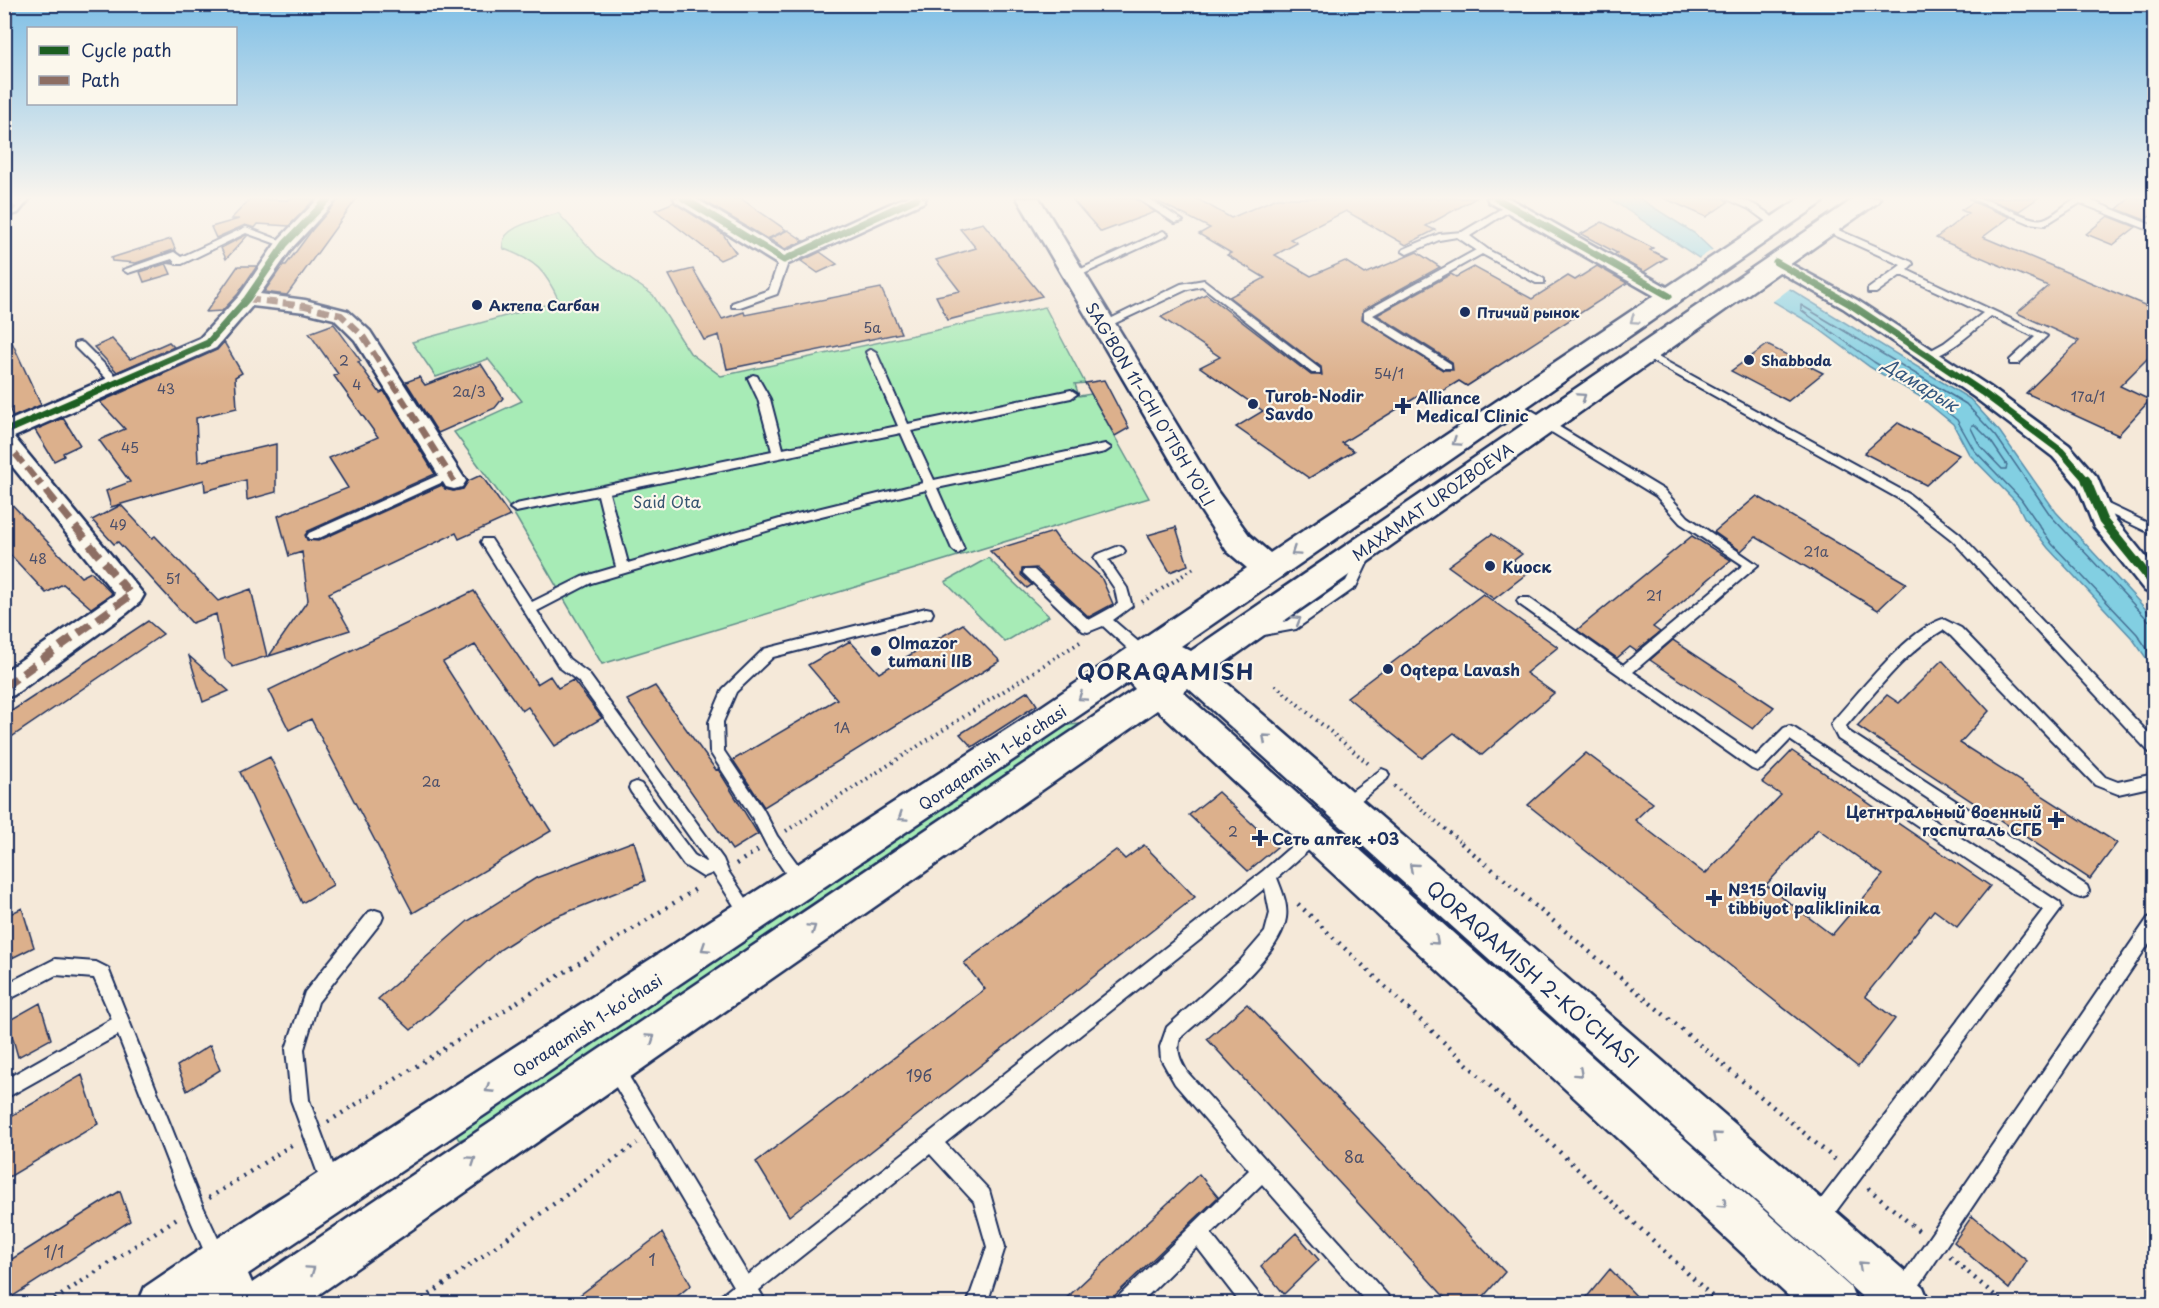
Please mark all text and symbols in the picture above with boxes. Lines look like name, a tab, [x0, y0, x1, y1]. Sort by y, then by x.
legend	[27, 27, 237, 105]
text: Cycle path	[81, 36, 172, 63]
text: Path	[81, 66, 120, 93]
place label: Актепа Сагбан	[489, 295, 600, 316]
street label: SAG'BON 11-CHI O'TISH YO'LI	[1080, 297, 1222, 511]
marker: Актепа Сагбан	[470, 298, 484, 312]
place label: Птичий рынок	[1477, 302, 1579, 323]
marker: Птичий рынок	[1458, 305, 1472, 319]
one-way arrow	[1630, 313, 1641, 324]
house number: 5а	[863, 317, 881, 338]
water label: Дамарык	[1876, 349, 1965, 418]
house number: 2	[339, 350, 349, 371]
place label: Shabboda	[1761, 350, 1832, 371]
marker: Shabboda	[1742, 353, 1756, 367]
house number: 54/1	[1374, 363, 1404, 384]
house number: 4	[352, 374, 362, 395]
house number: 43	[157, 378, 175, 399]
house number: 2a/3	[452, 381, 486, 402]
place label: Turob-Nodir Savdo	[1265, 383, 1365, 425]
place label: Alliance Medical Clinic	[1415, 385, 1529, 427]
house number: 17a/1	[2071, 386, 2105, 407]
one-way arrow	[1575, 393, 1586, 404]
marker: Turob-Nodir Savdo	[1246, 397, 1260, 411]
marker: Alliance Medical Clinic	[1394, 397, 1412, 415]
one-way arrow	[1452, 435, 1463, 446]
street label: MAXAMAT UROZBOEVA	[1347, 436, 1517, 566]
house number: 45	[121, 437, 139, 458]
park label: Said Ota	[633, 489, 702, 513]
house number: 49	[109, 514, 127, 535]
house number: 21а	[1804, 541, 1829, 562]
one-way arrow	[1291, 545, 1302, 556]
house number: 48	[29, 548, 47, 569]
place label: Киоск	[1502, 554, 1552, 578]
marker: Киоск	[1483, 559, 1497, 573]
house number: 51	[166, 568, 180, 589]
house number: 21	[1646, 585, 1662, 606]
one-way arrow	[1291, 616, 1302, 627]
place label: Olmazor tumani IIB	[888, 630, 972, 672]
marker: Olmazor tumani IIB	[869, 644, 883, 658]
district label: QORAQAMISH	[1077, 654, 1255, 687]
place label: Oqtepa Lavash	[1400, 657, 1520, 681]
marker: Oqtepa Lavash	[1381, 662, 1395, 676]
one-way arrow	[1078, 690, 1089, 701]
street label: Qoraqamish 1-koʻchasi	[913, 698, 1071, 816]
house number: 1A	[834, 717, 850, 738]
one-way arrow	[1263, 734, 1273, 745]
house number: 2а	[422, 771, 440, 792]
place label: Цетнтральный военный госпиталь СГБ	[1846, 799, 2042, 841]
one-way arrow	[898, 810, 909, 821]
marker: Цетнтральный военный госпиталь СГБ	[2047, 811, 2065, 829]
house number: 2	[1228, 821, 1238, 842]
place label: Сеть аптек +03	[1272, 826, 1399, 850]
marker: Сеть аптек +03	[1253, 831, 1267, 845]
one-way arrow	[1409, 863, 1420, 874]
street label: QORAQAMISH 2-KO'CHASI	[1420, 873, 1646, 1075]
place label: №15 Oilaviy tibbiyot paliklinika	[1728, 877, 1881, 919]
marker: №15 Oilaviy tibbiyot paliklinika	[1705, 889, 1723, 907]
one-way arrow	[805, 924, 816, 935]
one-way arrow	[1428, 934, 1439, 945]
one-way arrow	[701, 941, 712, 952]
street label: Qoraqamish 1-koʻchasi	[507, 968, 667, 1082]
one-way arrow	[644, 1034, 655, 1045]
house number: 19б	[906, 1063, 933, 1087]
one-way arrow	[1572, 1066, 1583, 1077]
one-way arrow	[485, 1082, 496, 1093]
one-way arrow	[1712, 1132, 1723, 1143]
house number: 8а	[1344, 1144, 1364, 1168]
one-way arrow	[466, 1156, 477, 1167]
one-way arrow	[1716, 1197, 1727, 1208]
house number: 1/1	[44, 1239, 64, 1263]
house number: 1	[648, 1247, 656, 1271]
one-way arrow	[1858, 1261, 1869, 1272]
one-way arrow	[305, 1267, 316, 1278]

